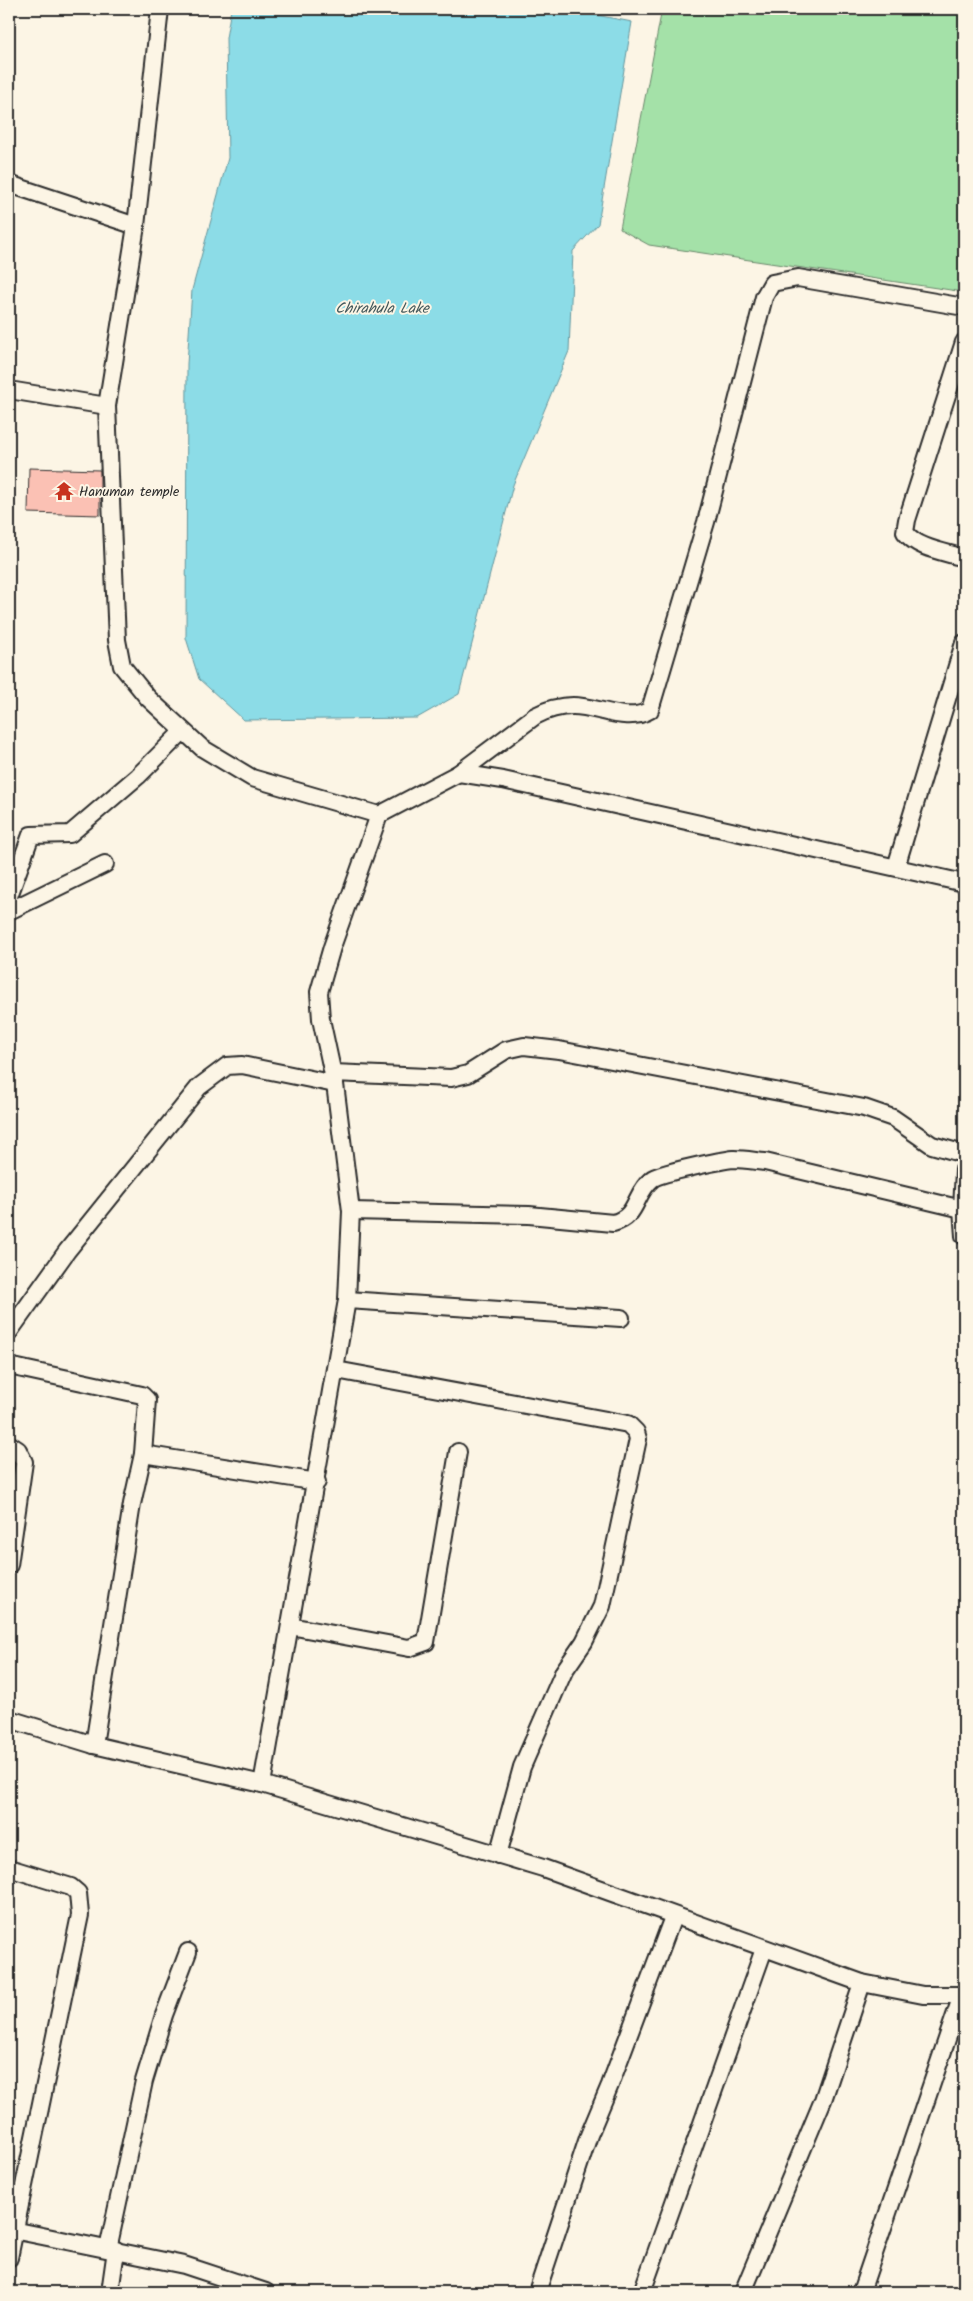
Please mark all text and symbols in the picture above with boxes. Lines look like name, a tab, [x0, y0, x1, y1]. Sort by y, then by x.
water label: Chirahula Lake	[335, 297, 430, 321]
temple icon: Hanuman temple	[53, 480, 75, 502]
place label: Hanuman temple	[79, 481, 180, 503]

